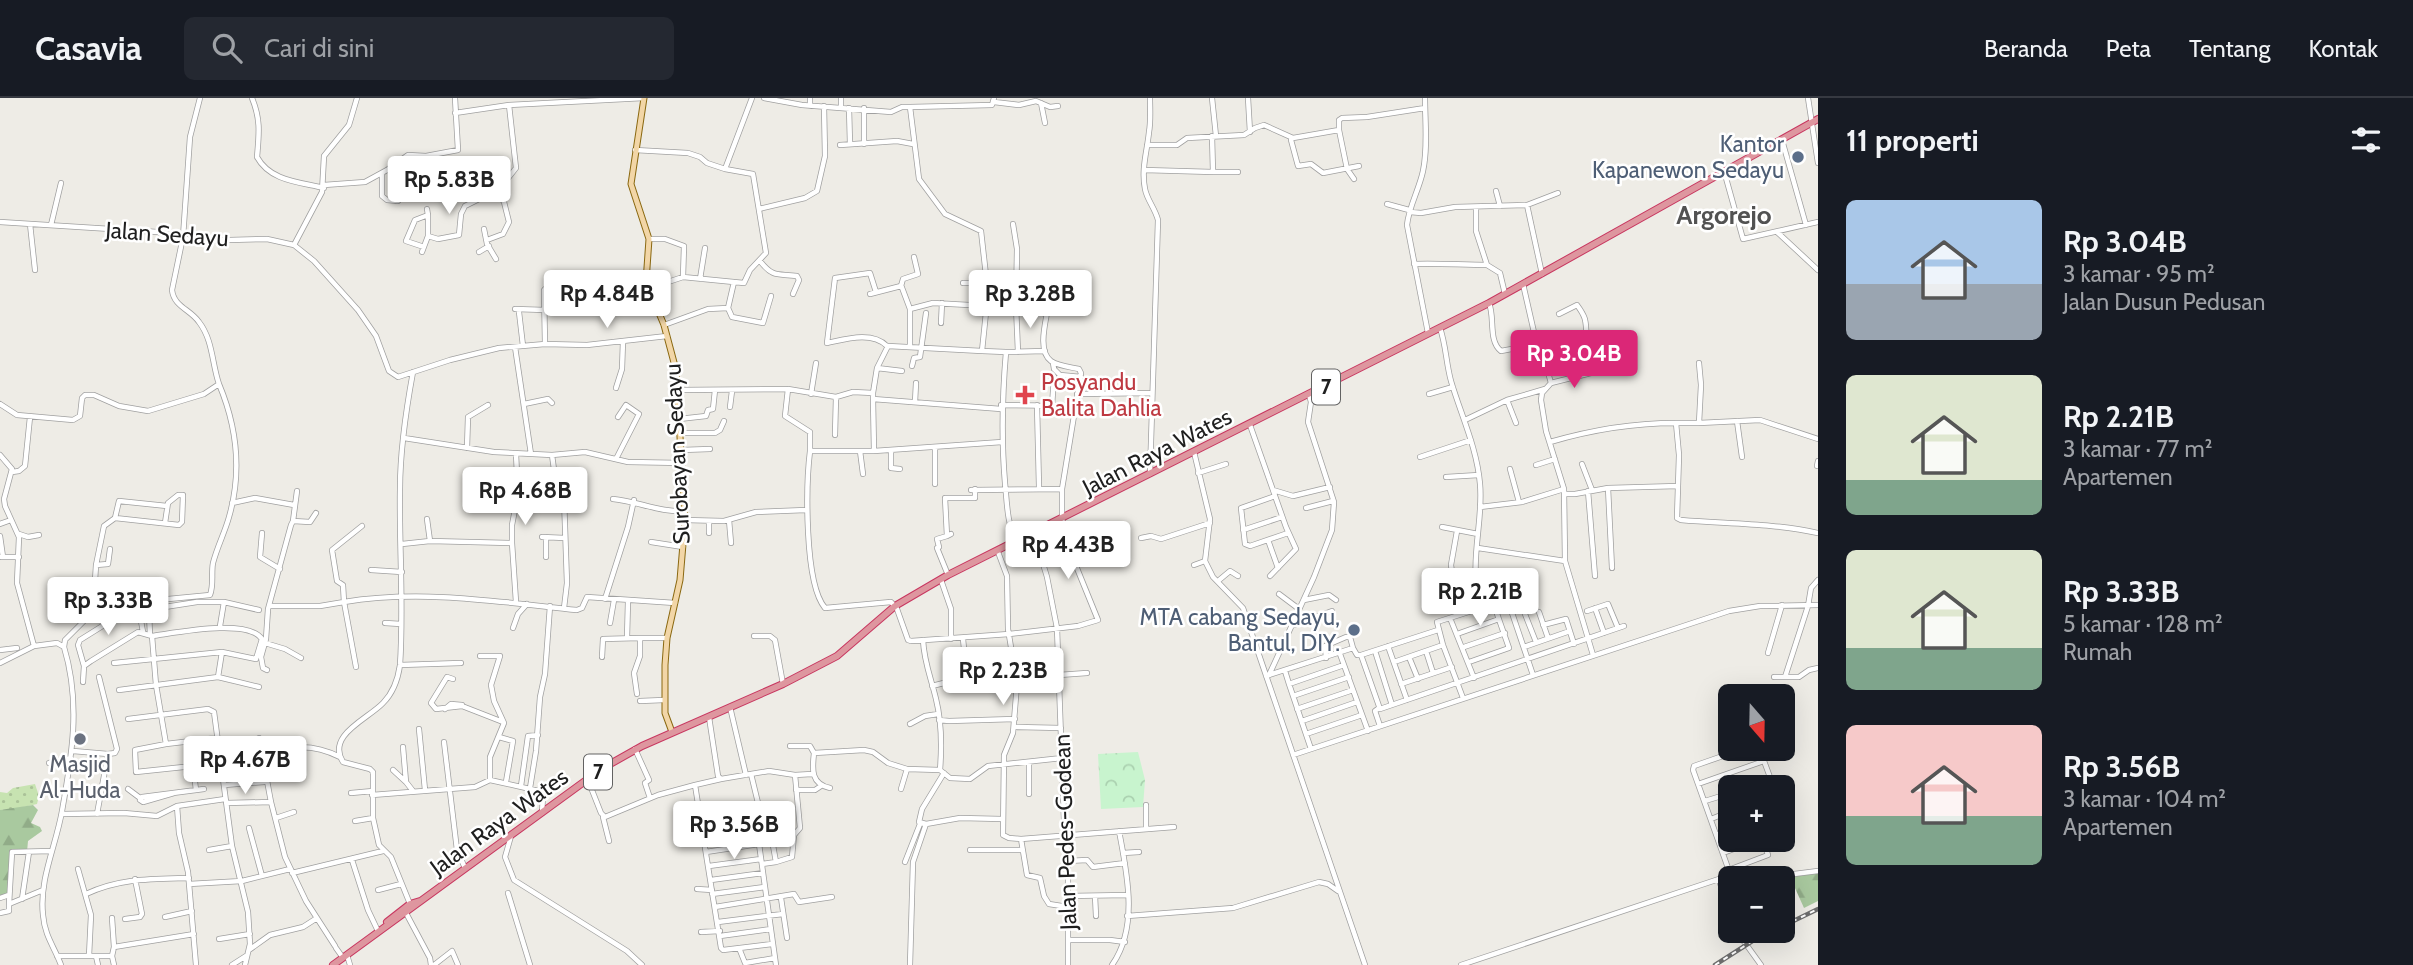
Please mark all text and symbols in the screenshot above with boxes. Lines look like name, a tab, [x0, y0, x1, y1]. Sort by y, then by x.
search box	[184, 17, 674, 80]
text: Casavia	[35, 28, 142, 68]
icon: search	[208, 29, 246, 67]
text: Cari di sini	[264, 32, 374, 64]
text: Beranda	[1984, 34, 2068, 63]
text: Peta	[2106, 34, 2151, 63]
text: Tentang	[2189, 34, 2270, 63]
text: Kontak	[2308, 34, 2378, 63]
icon: filters	[2347, 121, 2385, 159]
text: 11 properti	[1846, 122, 1979, 159]
place label: Kantor Kapanewon Sedayu	[1592, 130, 1785, 184]
marker: Kantor Kapanewon Sedayu	[1790, 149, 1806, 165]
pin: Rp 5.83B	[377, 156, 521, 216]
text: Rp 5.83B	[404, 165, 494, 193]
district label: Argorejo	[1676, 199, 1772, 231]
street label: Jalan Sedayu	[103, 216, 230, 252]
text: Rp 3.04B	[2063, 223, 2187, 260]
icon: home	[1902, 228, 1986, 312]
text: 3 kamar · 95 m²	[2063, 260, 2215, 288]
pin: Rp 4.84B	[535, 271, 679, 330]
pin: Rp 3.28B	[958, 271, 1102, 330]
text: Rp 4.84B	[560, 279, 654, 307]
text: Rp 3.28B	[985, 279, 1075, 307]
text: Jalan Dusun Pedusan	[2063, 288, 2265, 316]
pin: Rp 3.04B	[1502, 330, 1646, 390]
text: Rp 3.04B	[1527, 339, 1621, 367]
street label: Surobayan Sedayu	[658, 363, 696, 545]
place label: Posyandu Balita Dahlia	[1041, 368, 1161, 422]
road number: 7	[1312, 370, 1340, 404]
marker: Posyandu Balita Dahlia	[1015, 385, 1035, 405]
text: Rp 2.21B	[2063, 398, 2174, 435]
street label: Jalan Raya Wates	[1077, 402, 1236, 502]
icon: home	[1902, 403, 1986, 487]
text: 3 kamar · 77 m²	[2063, 435, 2212, 463]
text: Apartemen	[2063, 463, 2173, 491]
pin: Rp 4.68B	[453, 468, 597, 527]
text: Rp 4.68B	[478, 476, 572, 504]
pin: Rp 4.43B	[996, 522, 1140, 581]
text: Rp 4.43B	[1021, 530, 1115, 558]
pin: Rp 2.21B	[1408, 568, 1552, 628]
text: Rp 3.33B	[2063, 573, 2179, 610]
text: Rp 2.21B	[1438, 577, 1522, 605]
pin: Rp 3.33B	[36, 578, 180, 637]
icon: home	[1902, 578, 1986, 662]
text: Rp 3.33B	[63, 586, 153, 614]
place label: MTA cabang Sedayu, Bantul, DIY.	[1140, 603, 1340, 657]
text: 5 kamar · 128 m²	[2063, 610, 2223, 638]
marker: MTA cabang Sedayu, Bantul, DIY.	[1346, 622, 1362, 638]
text: Rumah	[2063, 638, 2132, 666]
pin: Rp 2.23B	[931, 648, 1075, 707]
text: Rp 2.23B	[959, 656, 1047, 684]
north arrow	[1718, 684, 1796, 761]
map controls	[1718, 684, 1795, 943]
marker: Masjid Al-Huda	[72, 731, 88, 747]
street label: Jalan Pedes-Godean	[1048, 734, 1082, 931]
pin: Rp 4.67B	[173, 736, 317, 796]
text: Rp 4.67B	[200, 745, 291, 773]
text: Rp 3.56B	[2063, 748, 2180, 785]
place label: Masjid Al-Huda	[39, 750, 121, 804]
icon: home	[1902, 753, 1986, 837]
road number: 7	[584, 754, 612, 790]
street label: Jalan Raya Wates	[424, 763, 573, 882]
button: +	[1718, 775, 1795, 852]
text: 3 kamar · 104 m²	[2063, 785, 2226, 813]
pin: Rp 3.56B	[662, 802, 806, 861]
text: Rp 3.56B	[689, 810, 779, 838]
text: Apartemen	[2063, 813, 2173, 841]
button: −	[1718, 866, 1795, 943]

